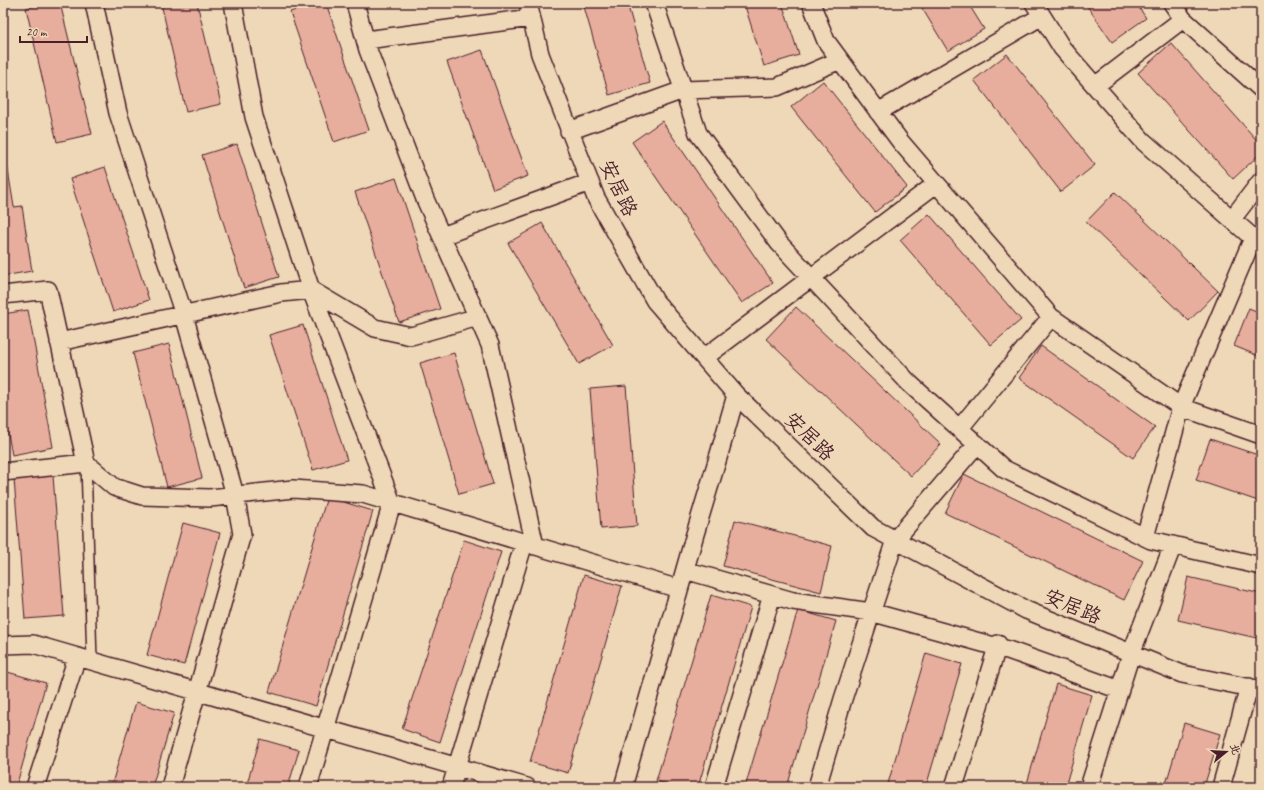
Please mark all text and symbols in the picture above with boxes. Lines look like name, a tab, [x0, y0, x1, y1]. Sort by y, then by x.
scale bar	[20, 18, 87, 44]
text: 20 m	[26, 24, 48, 40]
street label: 安居路	[594, 156, 643, 222]
street label: 安居路	[779, 407, 841, 467]
street label: 安居路	[1040, 583, 1106, 630]
north arrow	[1206, 732, 1246, 772]
text: 北	[1227, 742, 1244, 756]

